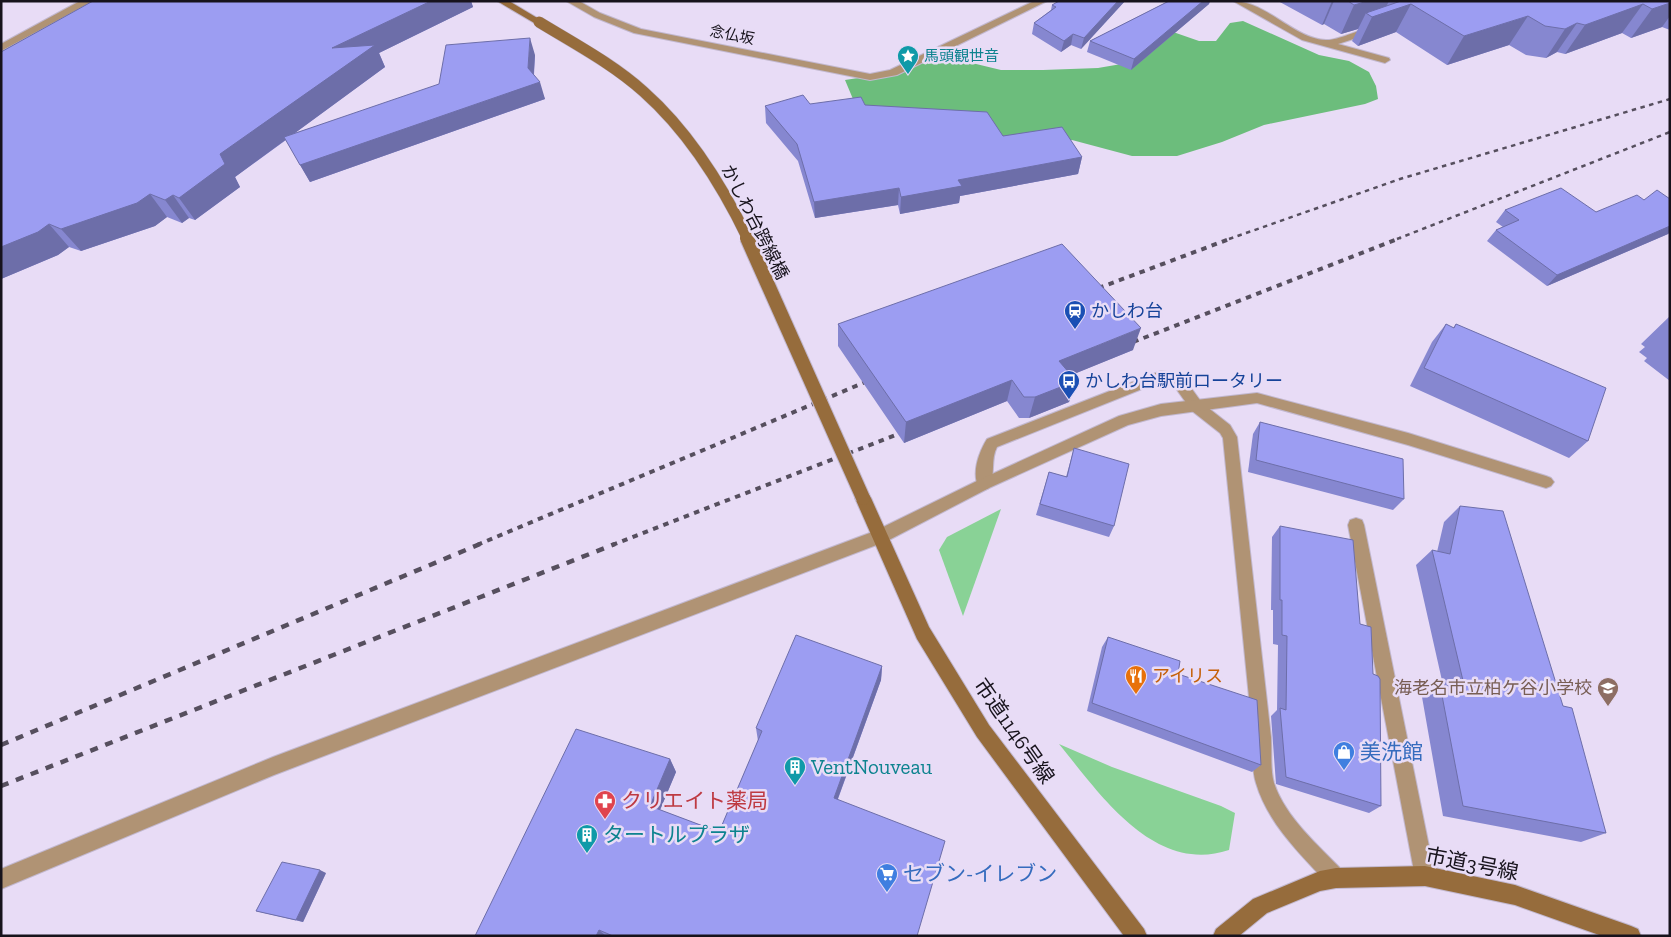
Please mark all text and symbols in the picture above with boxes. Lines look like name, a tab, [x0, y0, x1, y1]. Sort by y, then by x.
street label: 念仏坂	[708, 22, 756, 48]
place icon: 馬頭観世音	[896, 44, 920, 75]
place label: 馬頭観世音	[924, 47, 999, 65]
street label: かしわ台跨線橋	[717, 161, 793, 283]
station icon: かしわ台	[1063, 299, 1087, 330]
place label: かしわ台	[1091, 300, 1163, 322]
bus stop icon: かしわ台駅前ロータリー	[1057, 369, 1081, 400]
place label: かしわ台駅前ロータリー	[1085, 370, 1283, 392]
restaurant icon: アイリス	[1124, 664, 1148, 695]
place label: アイリス	[1152, 665, 1223, 687]
street label: 市道1146号線	[969, 673, 1060, 788]
school or university icon: 海老名市立柏ケ谷小学校	[1596, 676, 1620, 707]
place label: 海老名市立柏ケ谷小学校	[1394, 677, 1592, 699]
place label: 美洗館	[1360, 739, 1423, 764]
shop icon: 美洗館	[1332, 740, 1356, 771]
place label: VentNouveau	[810, 754, 933, 779]
building icon: VentNouveau	[783, 755, 807, 786]
place label: クリエイト薬局	[621, 788, 768, 813]
pharmacy icon: クリエイト薬局	[593, 789, 617, 820]
place label: タートルプラザ	[603, 822, 750, 847]
building icon: タートルプラザ	[575, 823, 599, 854]
street label: 市道3号線	[1423, 842, 1521, 885]
place label: セブン-イレブン	[903, 861, 1057, 886]
supermarket icon: セブン-イレブン	[875, 862, 899, 893]

